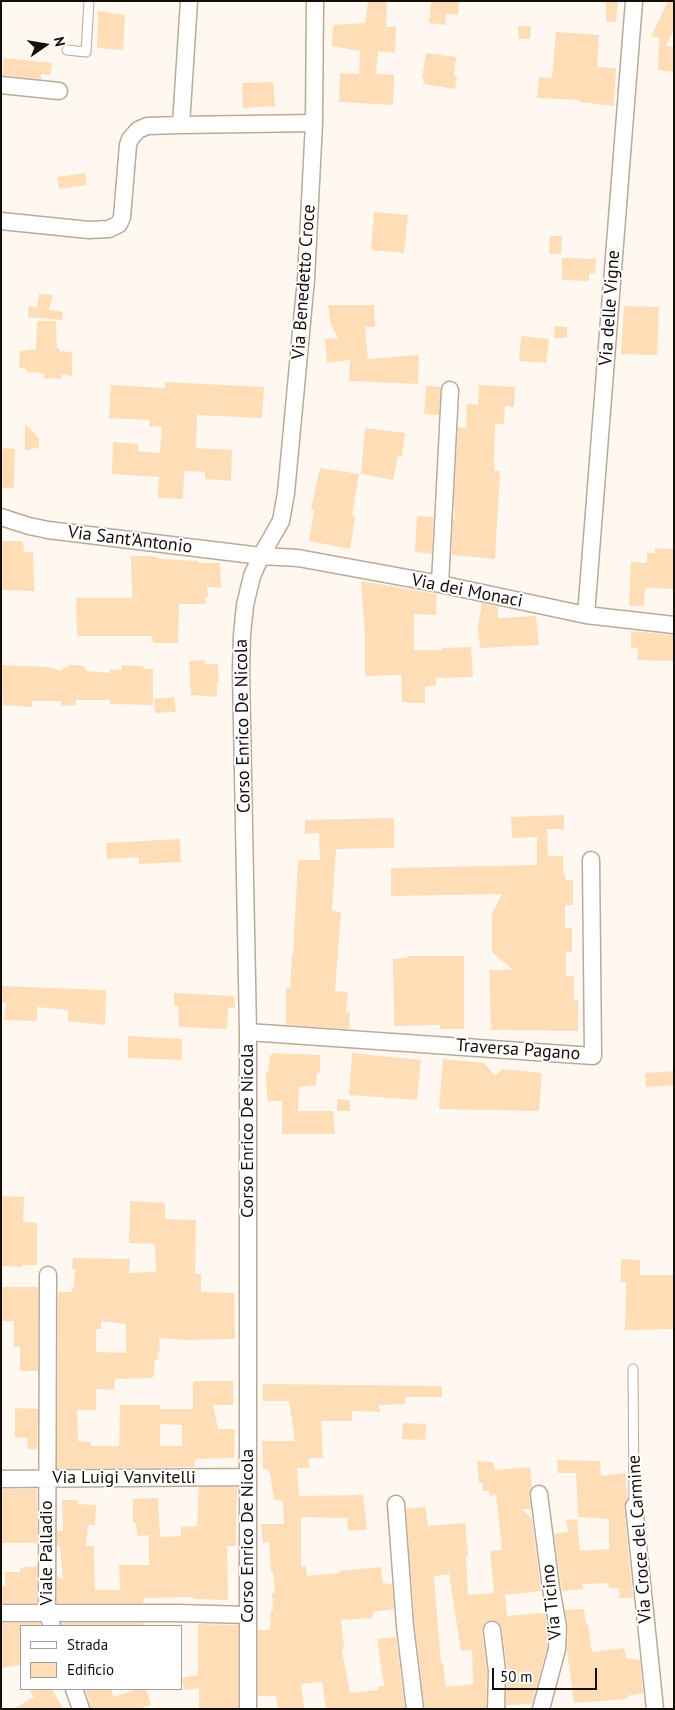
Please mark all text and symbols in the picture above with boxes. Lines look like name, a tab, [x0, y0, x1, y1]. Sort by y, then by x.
north arrow	[20, 20, 70, 70]
text: N	[50, 35, 69, 48]
street label: Via Benedetto Croce	[288, 204, 320, 360]
street label: Via delle Vigne	[595, 249, 625, 367]
street label: Via Sant'Antonio	[67, 522, 193, 558]
street label: Via dei Monaci	[410, 570, 524, 612]
street label: Corso Enrico De Nicola	[231, 639, 255, 813]
street label: Traversa Pagano	[455, 1035, 581, 1065]
street label: Corso Enrico De Nicola	[237, 1044, 259, 1218]
street label: Corso Enrico De Nicola	[237, 1449, 259, 1623]
street label: Via Croce del Carmine	[623, 1454, 657, 1624]
street label: Via Luigi Vanvitelli	[52, 1467, 196, 1489]
street label: Viale Palladio	[36, 1500, 58, 1606]
street label: Via Ticino	[537, 1563, 567, 1641]
legend	[20, 1625, 182, 1690]
text: Strada	[67, 1635, 108, 1654]
scale bar	[495, 1658, 600, 1690]
text: Edificio	[67, 1660, 114, 1679]
text: 50 m	[500, 1667, 533, 1686]

